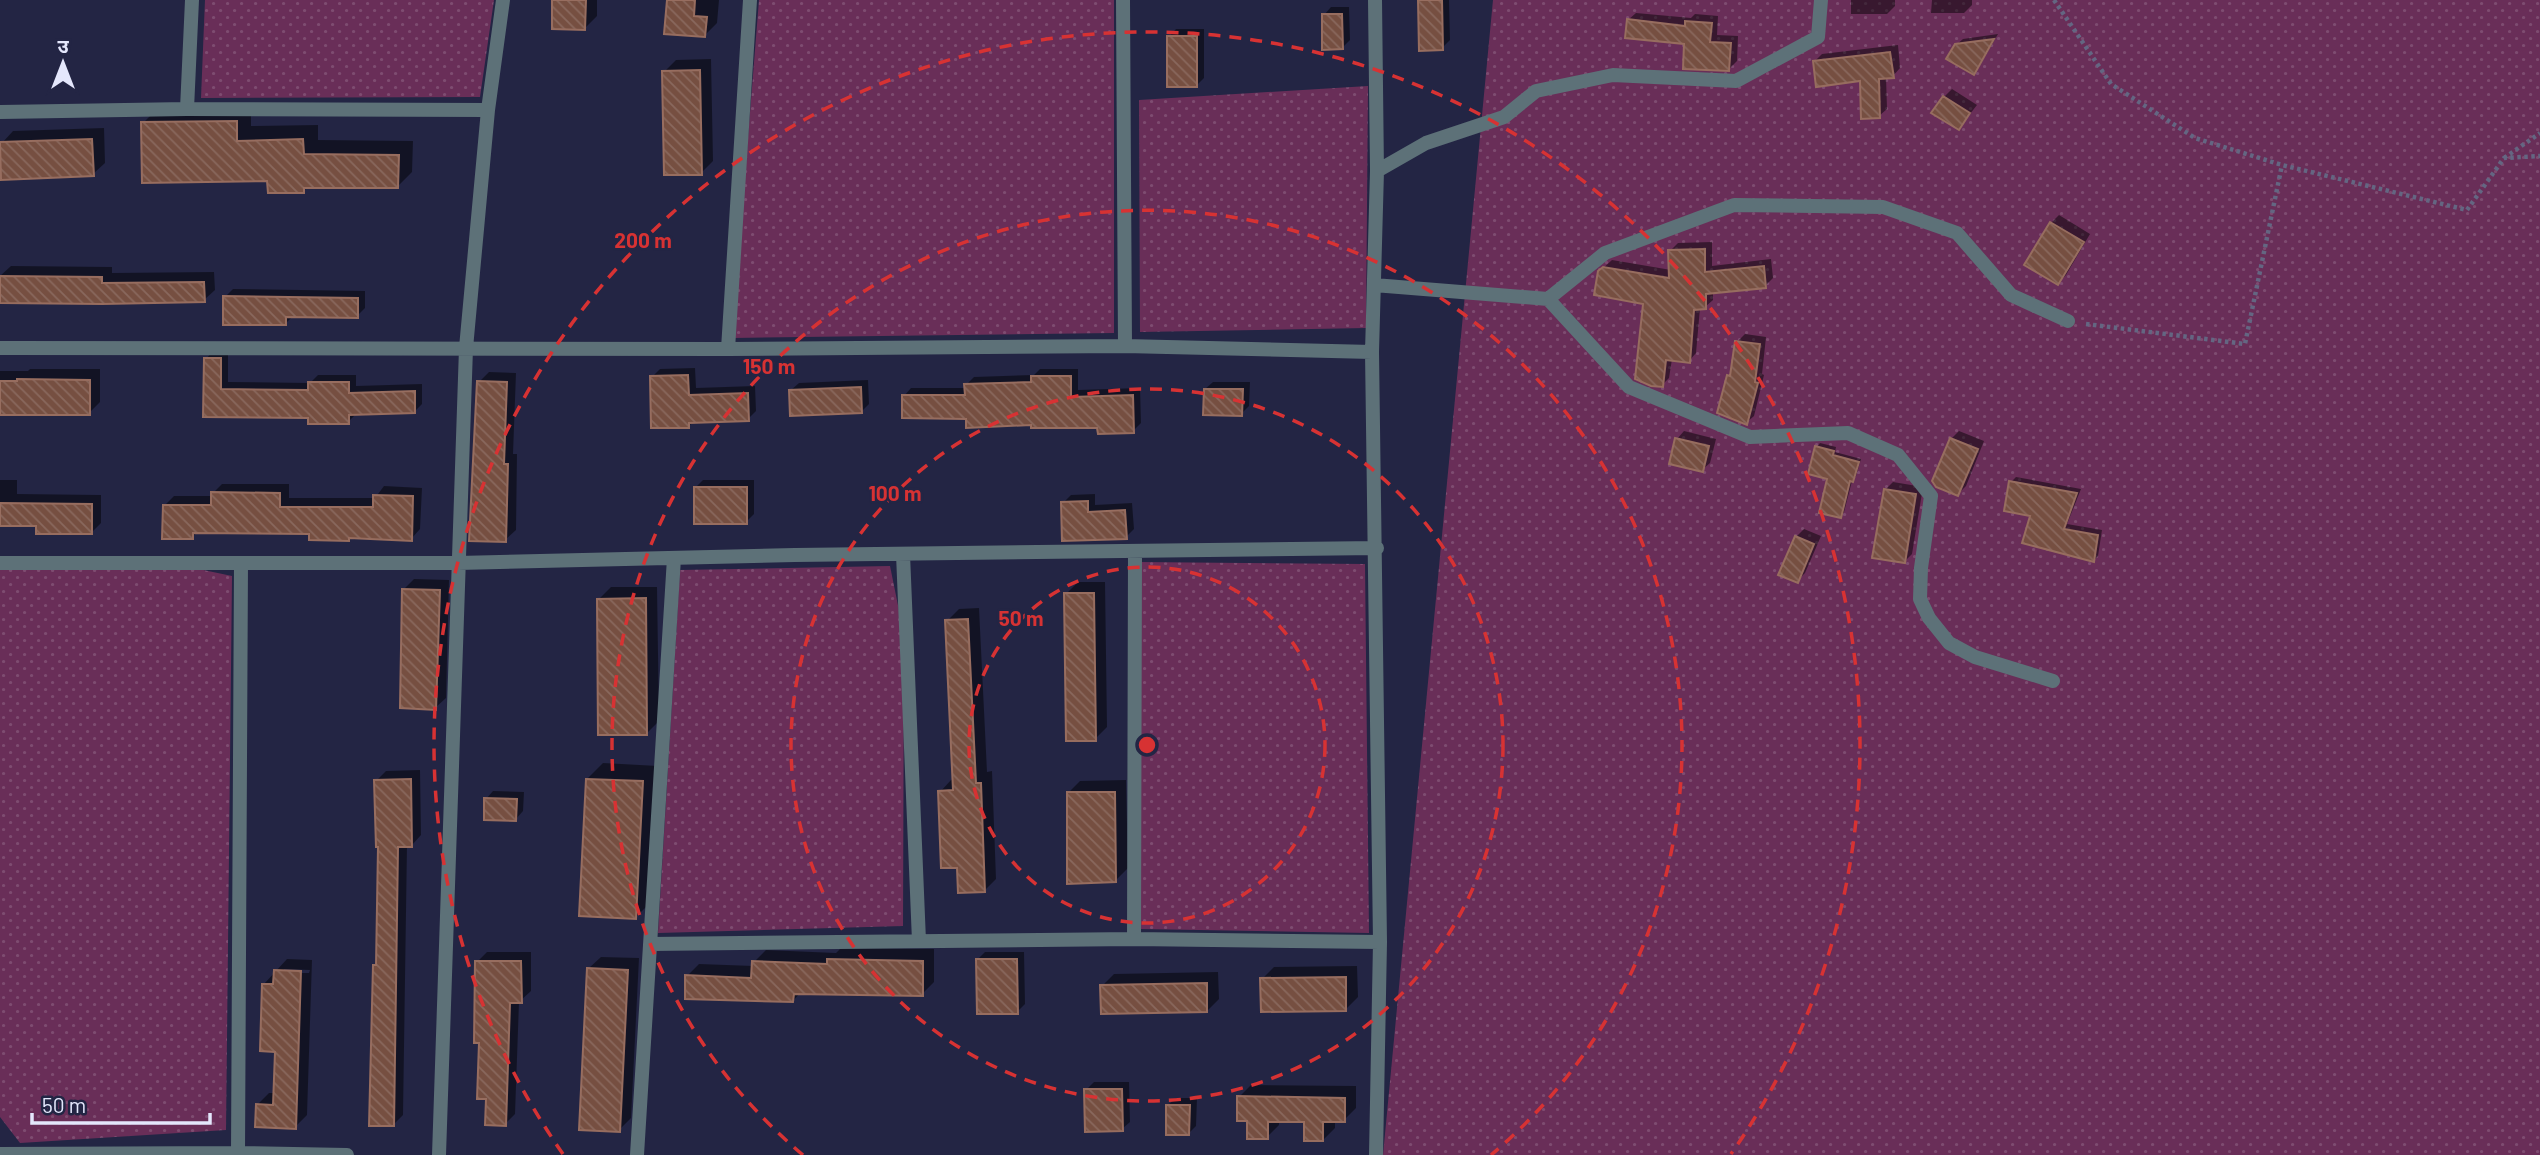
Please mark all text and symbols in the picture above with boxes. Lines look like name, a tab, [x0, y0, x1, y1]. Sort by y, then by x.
north arrow	[28, 28, 98, 98]
text: उ	[57, 34, 69, 57]
text: 200 m	[614, 227, 672, 252]
text: 150 m	[743, 353, 795, 378]
text: 100 m	[868, 480, 922, 505]
text: 50 m	[998, 605, 1044, 630]
centre of rings	[1135, 733, 1159, 757]
scale bar	[32, 1082, 210, 1126]
text: 50 m	[42, 1092, 86, 1117]

